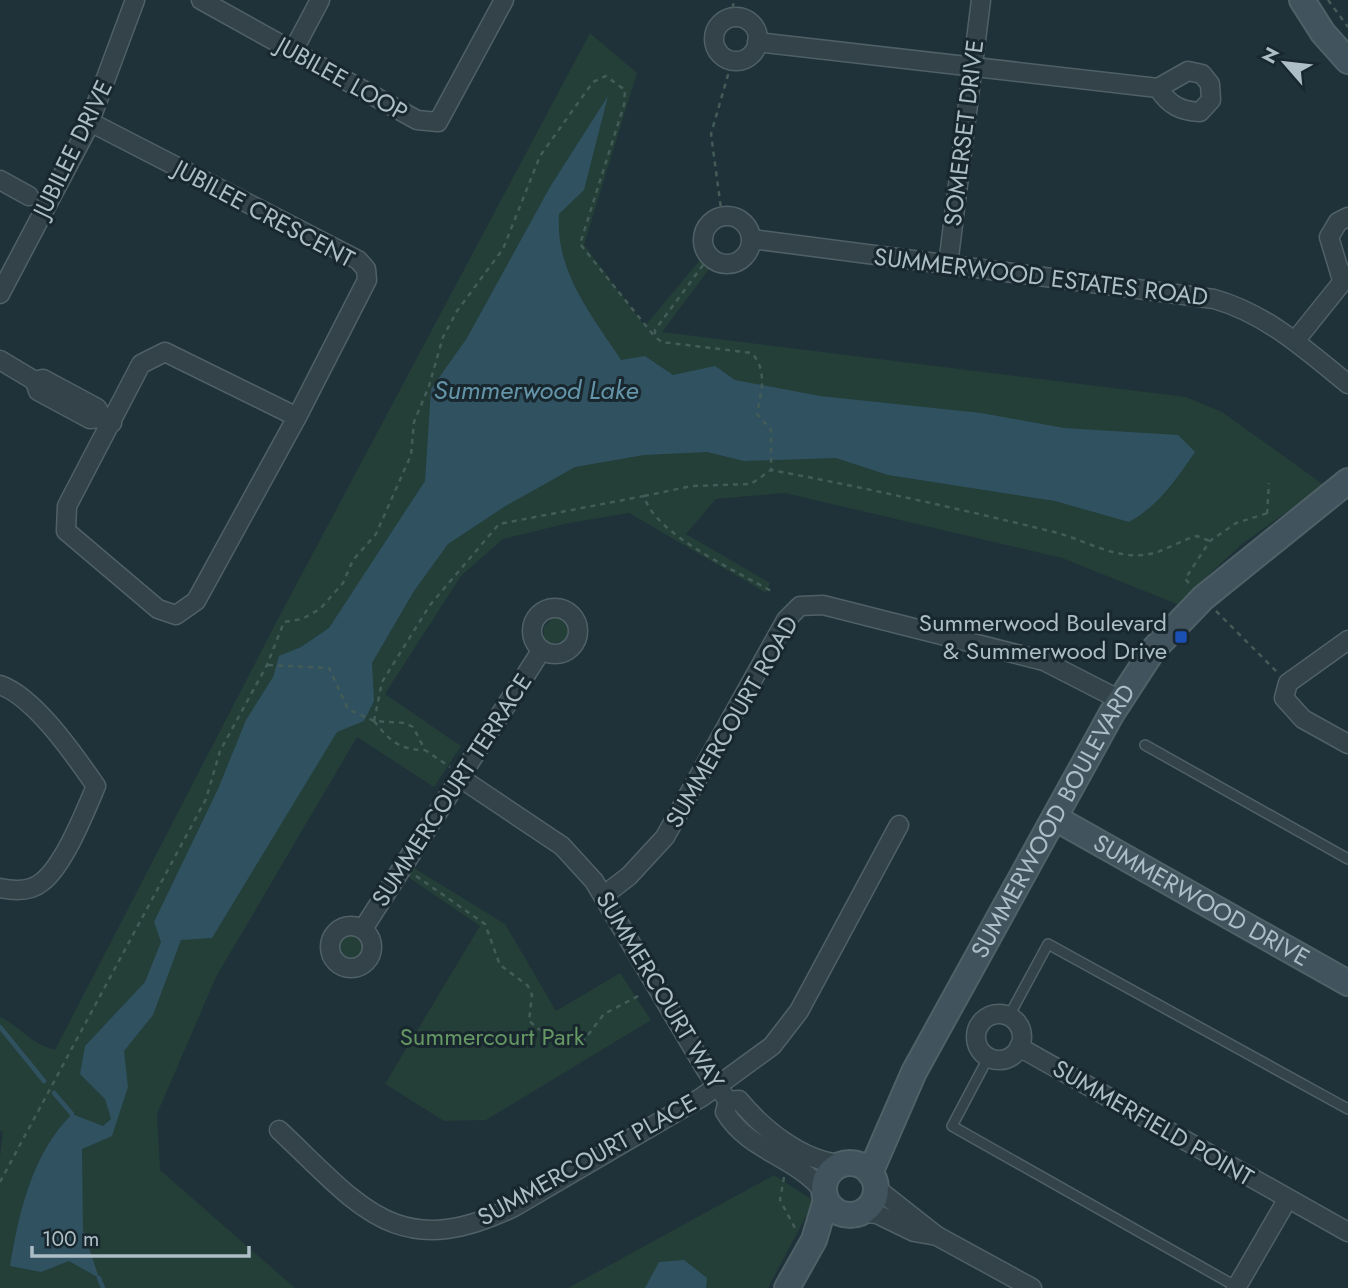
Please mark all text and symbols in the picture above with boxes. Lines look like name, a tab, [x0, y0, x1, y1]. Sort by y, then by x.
street label: JUBILEE LOOP	[267, 27, 414, 129]
north arrow	[1250, 28, 1320, 98]
street label: SOMERSET DRIVE	[935, 38, 992, 228]
text: N	[1255, 42, 1286, 68]
street label: JUBILEE DRIVE	[23, 74, 121, 226]
street label: JUBILEE CRESCENT	[165, 150, 361, 276]
street label: SUMMERWOOD ESTATES ROAD	[872, 239, 1210, 314]
water label: Summerwood Lake	[434, 371, 638, 409]
place label: Summerwood Boulevard & Summerwood Drive	[919, 605, 1167, 668]
street label: SUMMERCOURT ROAD	[656, 609, 807, 834]
marker: Summerwood Boulevard & Summerwood Drive	[1173, 629, 1189, 645]
street label: SUMMERCOURT TERRACE	[363, 666, 540, 913]
street label: SUMMERWOOD BOULEVARD	[962, 677, 1143, 964]
street label: SUMMERWOOD DRIVE	[1087, 825, 1316, 975]
street label: SUMMERCOURT WAY	[588, 884, 734, 1096]
park label: Summercourt Park	[400, 1019, 585, 1054]
street label: SUMMERFIELD POINT	[1046, 1051, 1260, 1194]
street label: SUMMERCOURT PLACE	[471, 1085, 703, 1234]
scale bar	[32, 1214, 248, 1258]
text: 100 m	[42, 1224, 99, 1254]

